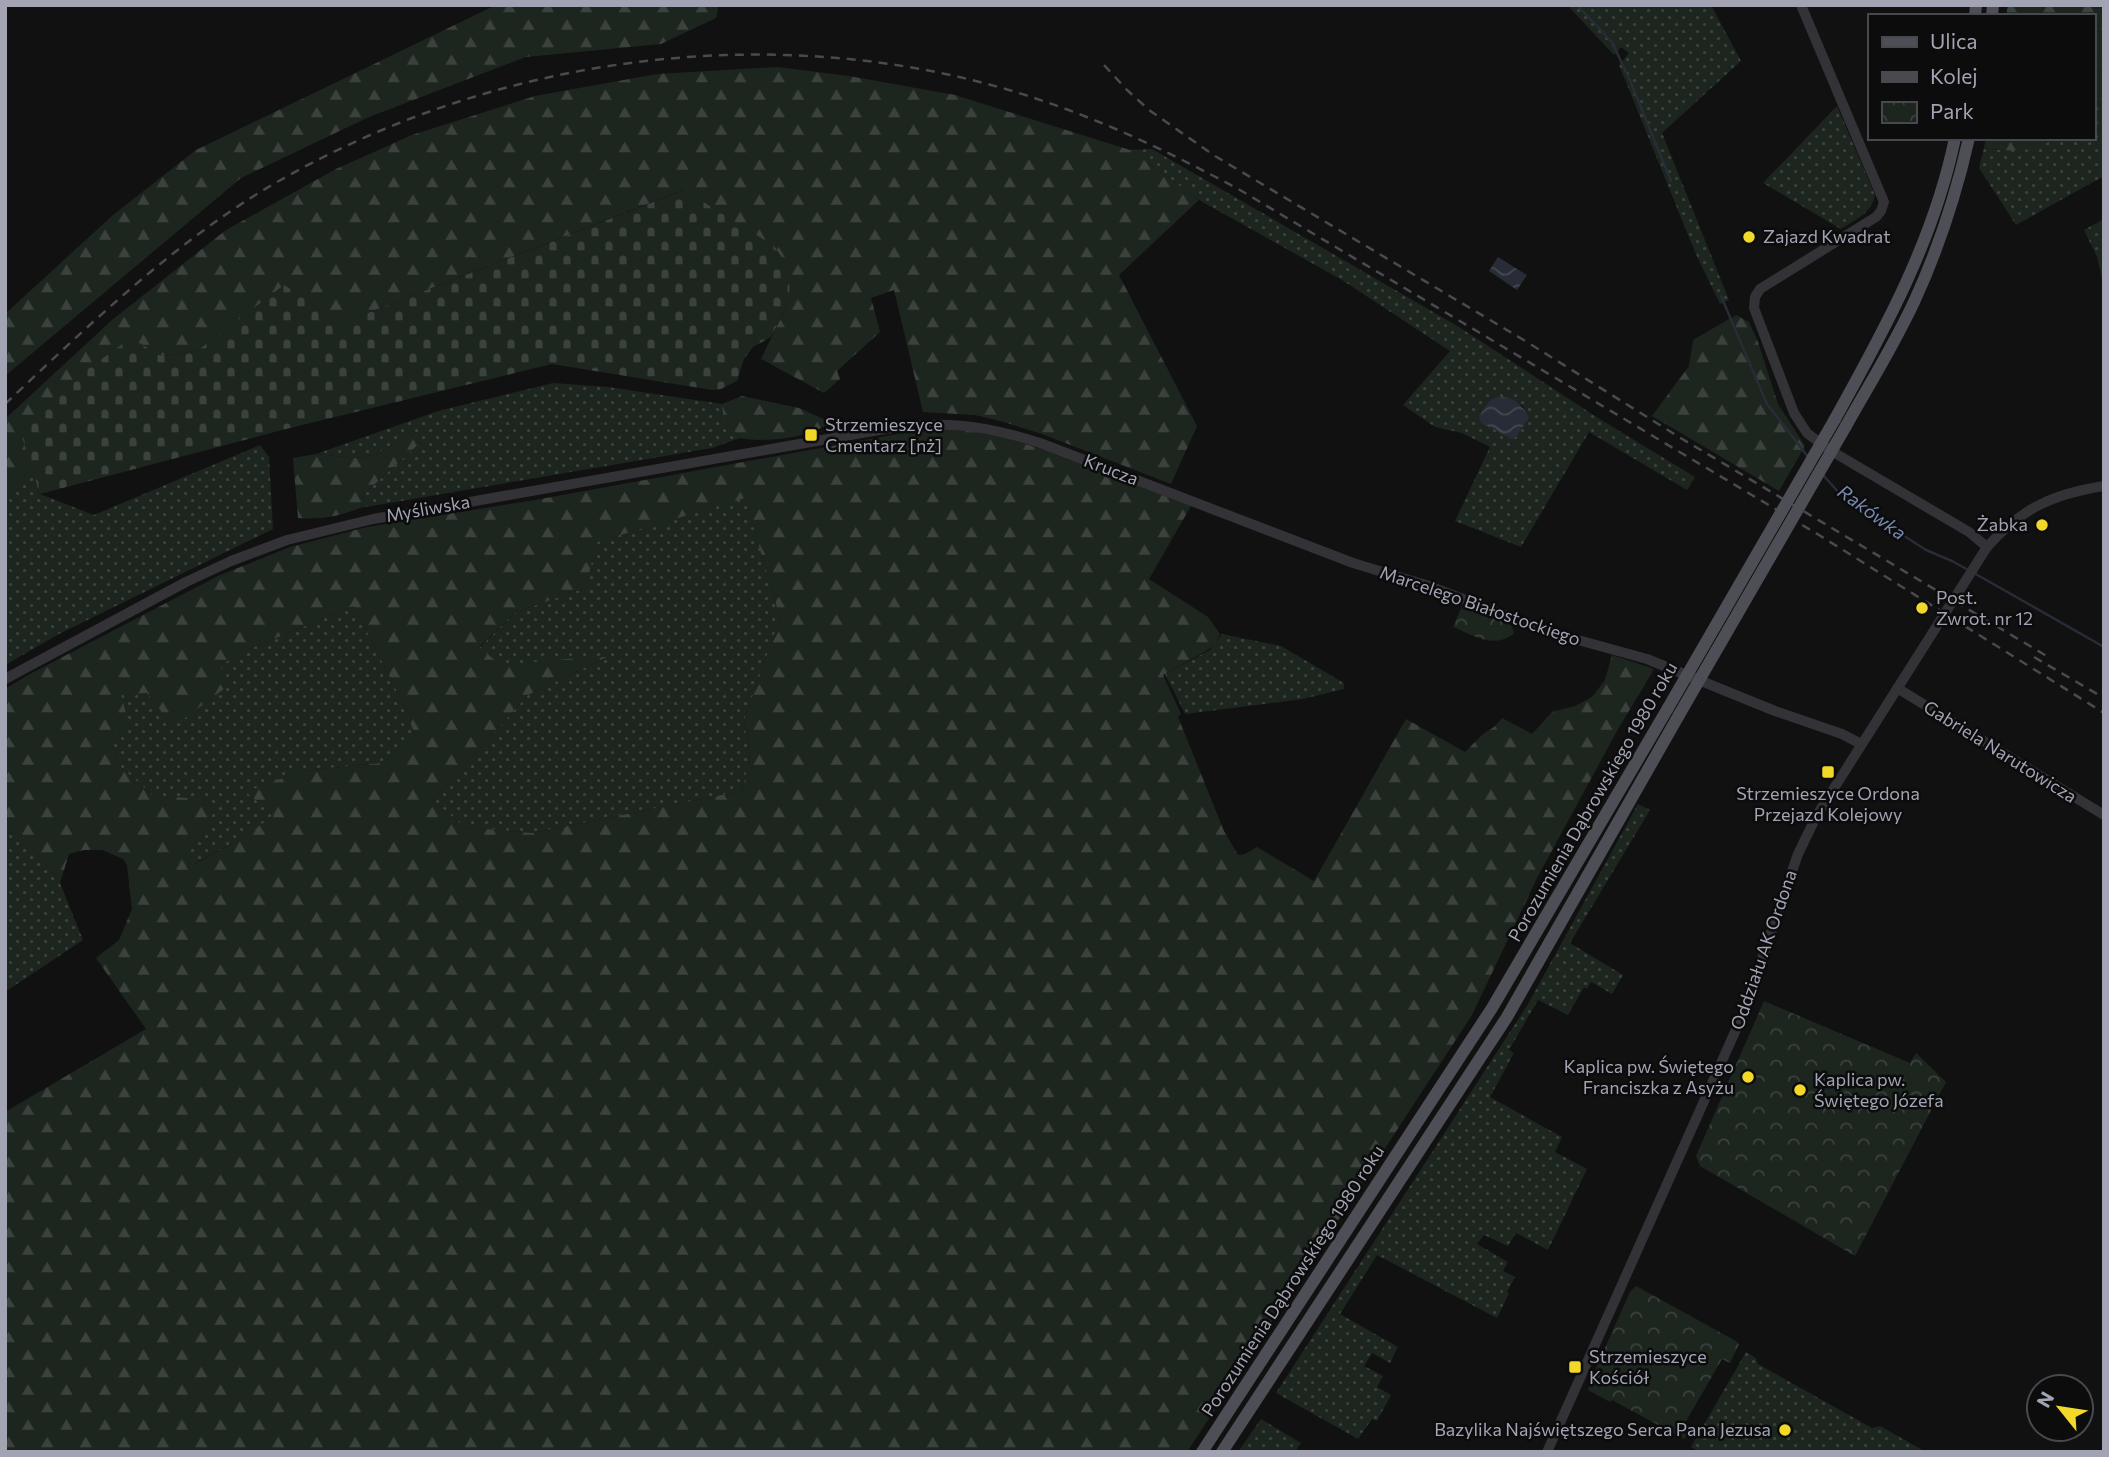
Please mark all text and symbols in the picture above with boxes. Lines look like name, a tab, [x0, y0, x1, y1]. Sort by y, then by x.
legend	[1868, 14, 2095, 140]
text: Ulica	[1930, 28, 1977, 53]
text: Kolej	[1930, 63, 1978, 88]
text: Park	[1930, 98, 1974, 123]
place label: Zajazd Kwadrat	[1763, 225, 1891, 247]
marker: Zajazd Kwadrat	[1741, 229, 1757, 245]
place label: Strzemieszyce Cmentarz [nż]	[825, 413, 943, 456]
marker: Strzemieszyce Cmentarz [nż]	[803, 427, 819, 443]
street label: Krucza	[1081, 449, 1142, 489]
water label: Rakówka	[1834, 479, 1911, 544]
street label: Myśliwska	[384, 490, 472, 526]
place label: Żabka	[1977, 513, 2028, 535]
marker: Żabka	[2034, 517, 2050, 533]
street label: Marcelego Białostockiego	[1377, 560, 1583, 650]
place label: Post. Zwrot. nr 12	[1936, 586, 2033, 629]
marker: Post. Zwrot. nr 12	[1914, 600, 1930, 616]
street label: Porozumienia Dąbrowskiego 1980 roku	[1503, 658, 1681, 945]
street label: Gabriela Narutowicza	[1920, 695, 2081, 807]
marker: Strzemieszyce Ordona Przejazd Kolejowy	[1820, 764, 1836, 780]
place label: Strzemieszyce Ordona Przejazd Kolejowy	[1736, 782, 1920, 825]
street label: Oddziału AK Ordona	[1725, 867, 1801, 1033]
place label: Kaplica pw. Świętego Franciszka z Asyżu	[1564, 1055, 1734, 1098]
place label: Kaplica pw. Świętego Józefa	[1814, 1068, 1944, 1111]
marker: Kaplica pw. Świętego Franciszka z Asyżu	[1740, 1069, 1756, 1085]
marker: Kaplica pw. Świętego Józefa	[1792, 1082, 1808, 1098]
street label: Porozumienia Dąbrowskiego 1980 roku	[1196, 1141, 1388, 1420]
place label: Strzemieszyce Kościół	[1589, 1345, 1707, 1388]
marker: Strzemieszyce Kościół	[1567, 1359, 1583, 1375]
north arrow	[2025, 1373, 2095, 1443]
text: N	[2031, 1387, 2058, 1411]
place label: Bazylika Najświętszego Serca Pana Jezusa	[1434, 1418, 1771, 1440]
marker: Bazylika Najświętszego Serca Pana Jezusa	[1777, 1422, 1793, 1438]

